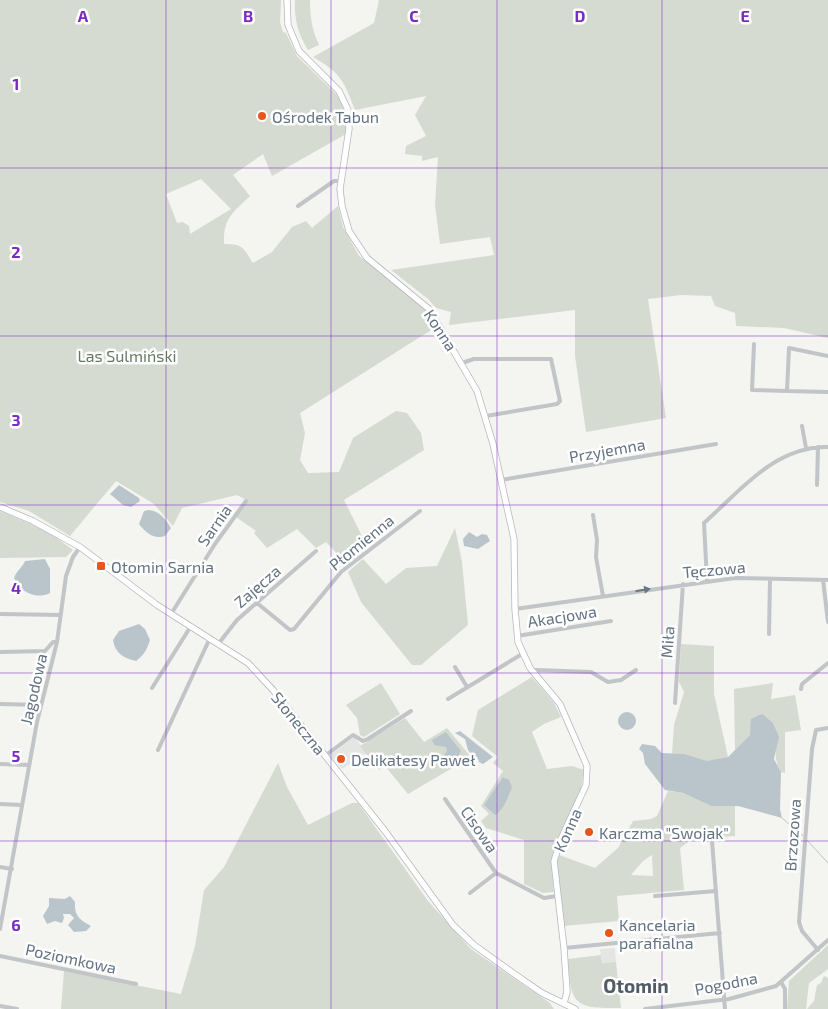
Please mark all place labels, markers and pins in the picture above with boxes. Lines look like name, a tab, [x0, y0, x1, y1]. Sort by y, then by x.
place label: Ośrodek Tabun	[272, 107, 379, 126]
marker: Ośrodek Tabun	[256, 110, 268, 122]
place label: Otomin Sarnia	[111, 557, 214, 576]
marker: Otomin Sarnia	[95, 560, 107, 572]
place label: Delikatesy Paweł	[351, 750, 475, 769]
marker: Delikatesy Paweł	[335, 753, 347, 765]
place label: Karczma "Swojak"	[599, 823, 729, 843]
marker: Karczma "Swojak"	[583, 826, 595, 838]
place label: Kancelaria parafialna	[619, 915, 696, 952]
marker: Kancelaria parafialna	[603, 927, 615, 939]

